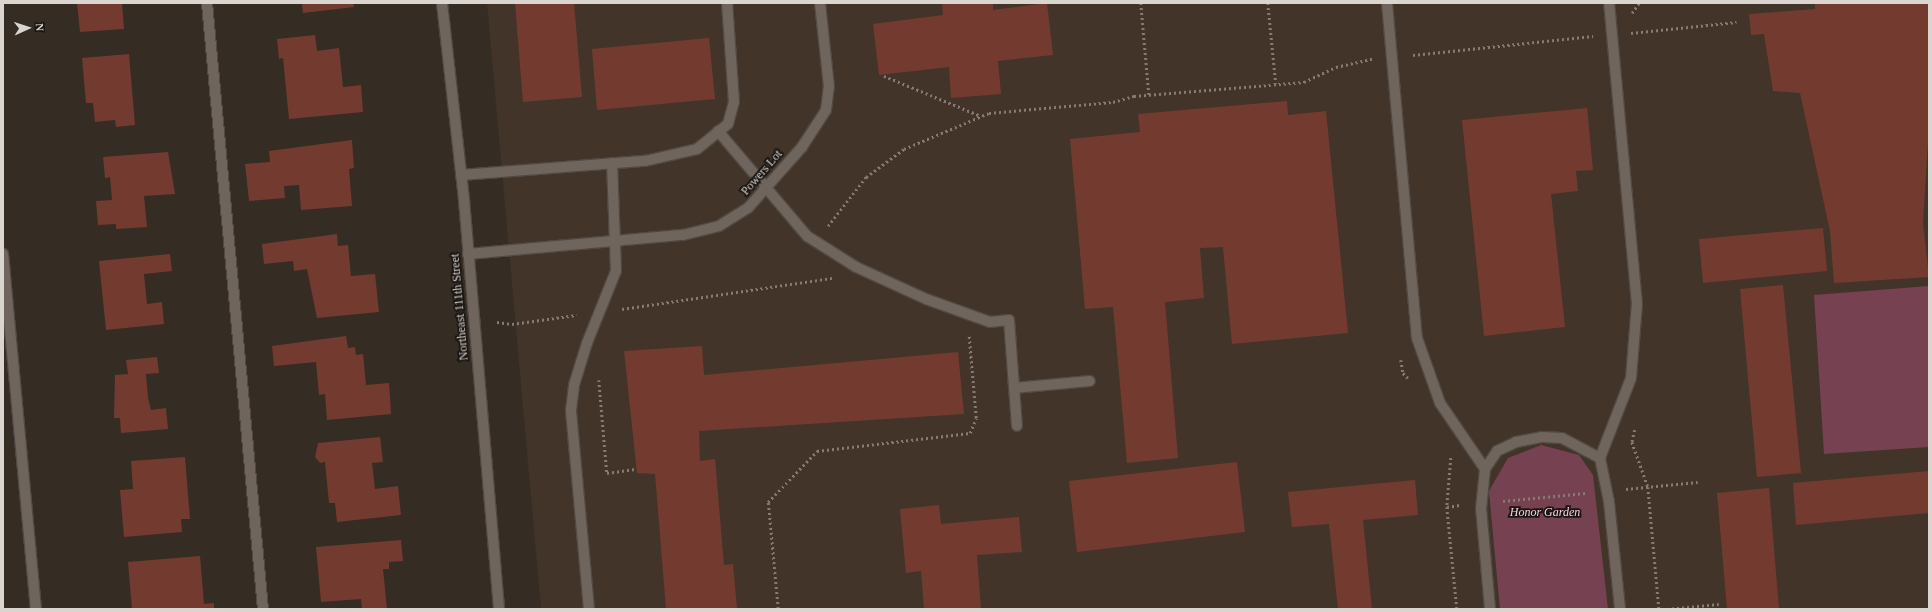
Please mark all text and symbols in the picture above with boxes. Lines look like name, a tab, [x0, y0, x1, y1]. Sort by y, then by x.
north arrow	[8, 8, 48, 48]
text: N	[34, 23, 46, 32]
street label: Powers Lot	[739, 148, 785, 198]
street label: Northeast 111th Street	[448, 253, 472, 361]
park label: Honor Garden	[1510, 506, 1580, 520]

